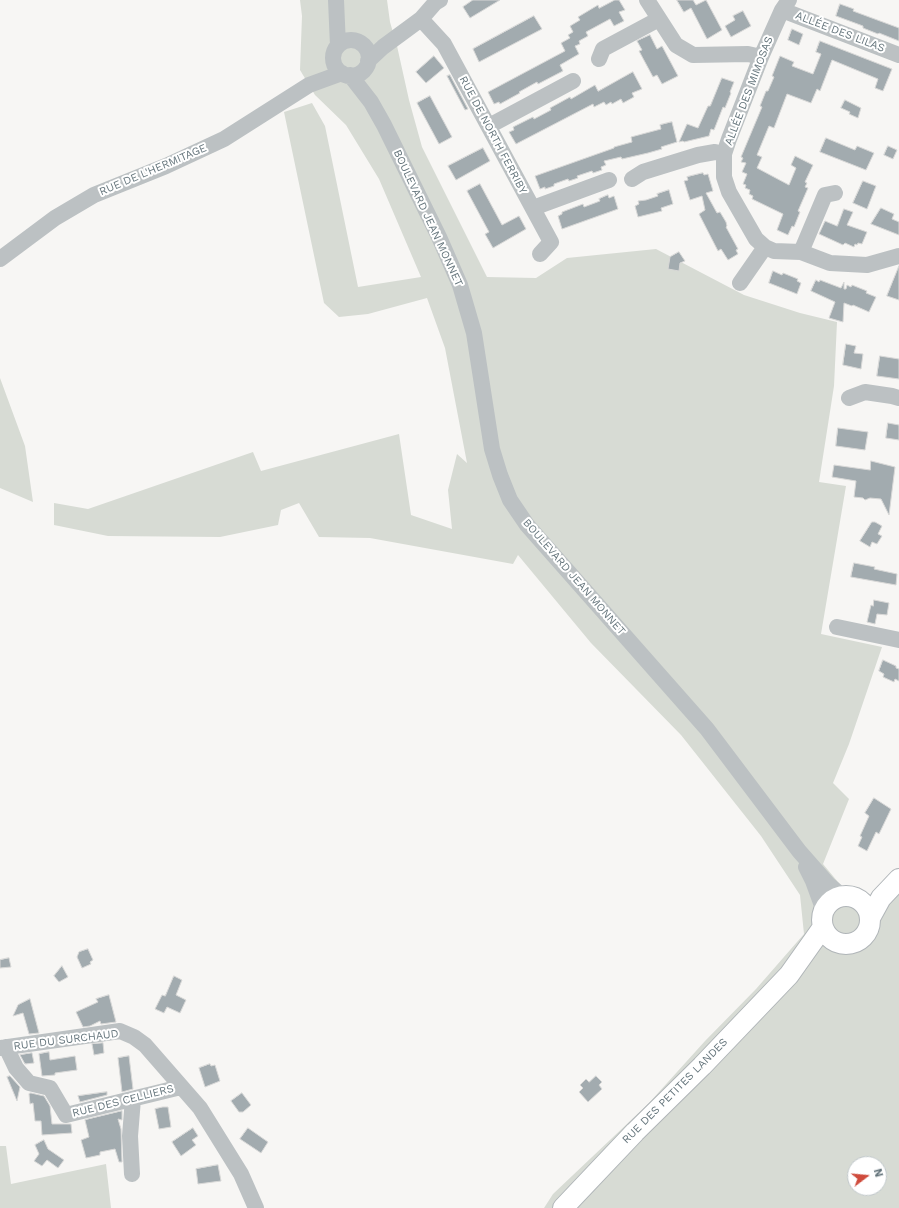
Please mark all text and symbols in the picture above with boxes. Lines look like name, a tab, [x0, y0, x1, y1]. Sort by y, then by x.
street label: ALLÉE DES LILAS	[793, 9, 887, 55]
street label: ALLÉE DES MIMOSAS	[722, 35, 776, 147]
street label: RUE DE NORTH FERRIBY	[456, 74, 530, 196]
street label: RUE DE L'HERMITAGE	[97, 141, 209, 199]
street label: BOULEVARD JEAN MONNET	[390, 148, 466, 288]
street label: BOULEVARD JEAN MONNET	[520, 516, 628, 638]
street label: RUE DU SURCHAUD	[13, 1027, 119, 1053]
street label: RUE DES PETITES LANDES	[620, 1036, 730, 1146]
street label: RUE DES CELLIERS	[71, 1082, 175, 1120]
north arrow	[847, 1156, 887, 1196]
text: N	[871, 1167, 885, 1179]

